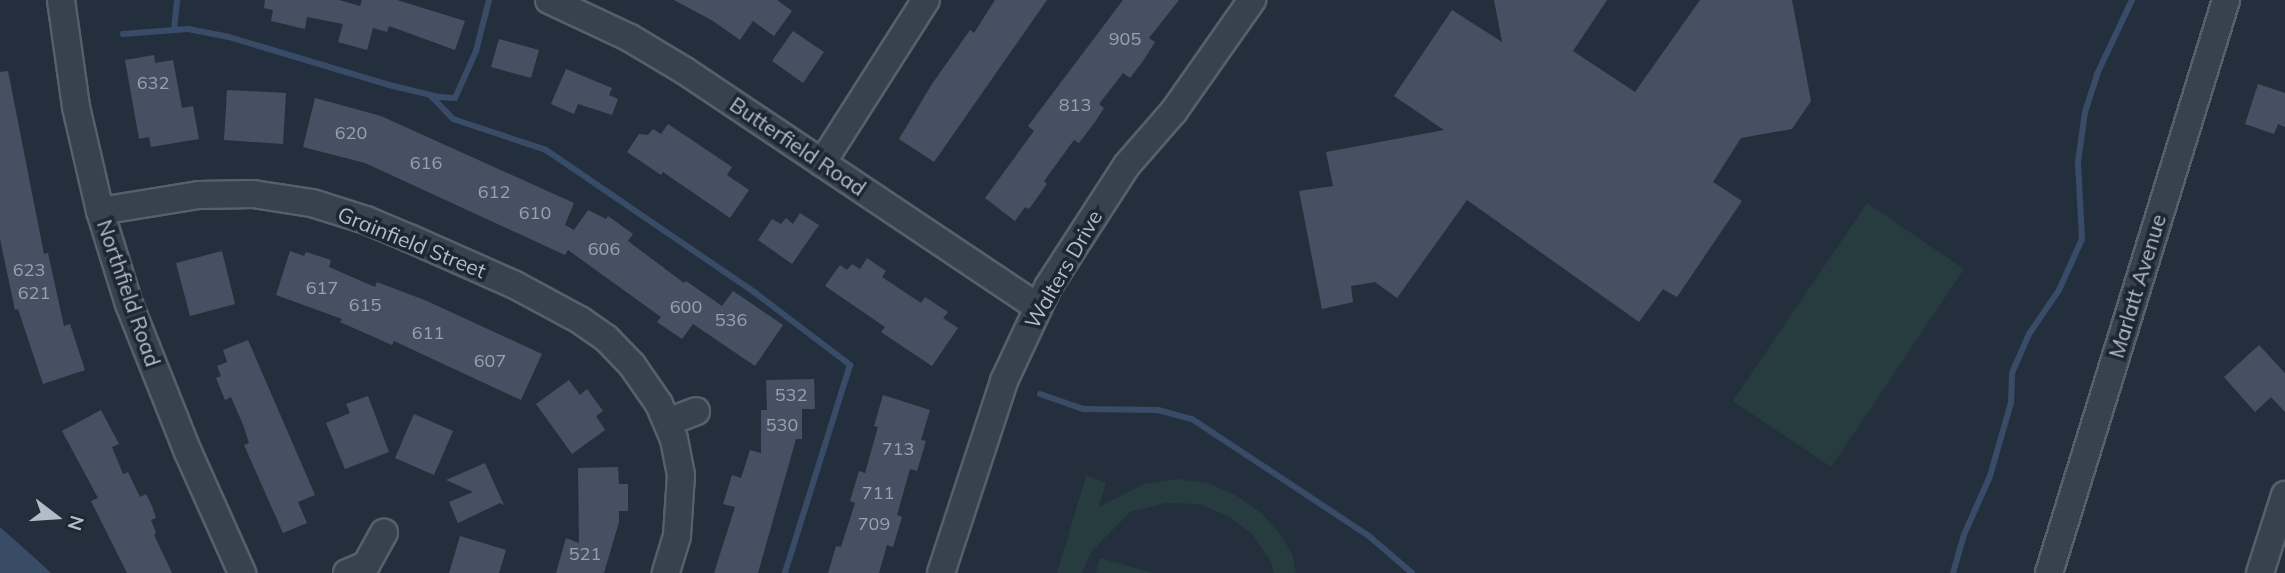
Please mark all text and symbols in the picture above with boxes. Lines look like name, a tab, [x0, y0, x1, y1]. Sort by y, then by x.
house number: 905	[1109, 28, 1141, 50]
house number: 632	[137, 72, 169, 94]
street label: Butterfield Road	[725, 91, 871, 201]
house number: 813	[1059, 94, 1091, 116]
house number: 620	[335, 122, 367, 144]
house number: 616	[410, 152, 442, 174]
house number: 612	[478, 181, 510, 203]
street label: Grainfield Street	[334, 201, 490, 283]
house number: 610	[519, 202, 551, 224]
street label: Walters Drive	[1019, 205, 1107, 333]
street label: Marlatt Avenue	[2103, 211, 2171, 361]
street label: Northfield Road	[92, 216, 166, 370]
house number: 606	[588, 238, 620, 260]
house number: 623	[13, 259, 45, 281]
house number: 617	[306, 277, 338, 299]
house number: 621	[18, 282, 50, 304]
house number: 615	[349, 294, 381, 316]
house number: 600	[670, 296, 702, 318]
house number: 536	[715, 309, 747, 331]
house number: 611	[412, 322, 444, 344]
house number: 607	[474, 350, 506, 372]
house number: 532	[775, 384, 807, 406]
house number: 530	[766, 414, 798, 436]
house number: 713	[882, 438, 914, 460]
north arrow	[21, 482, 91, 552]
house number: 711	[862, 482, 894, 504]
text: N	[63, 513, 90, 534]
house number: 709	[858, 513, 890, 535]
house number: 521	[569, 543, 601, 565]

